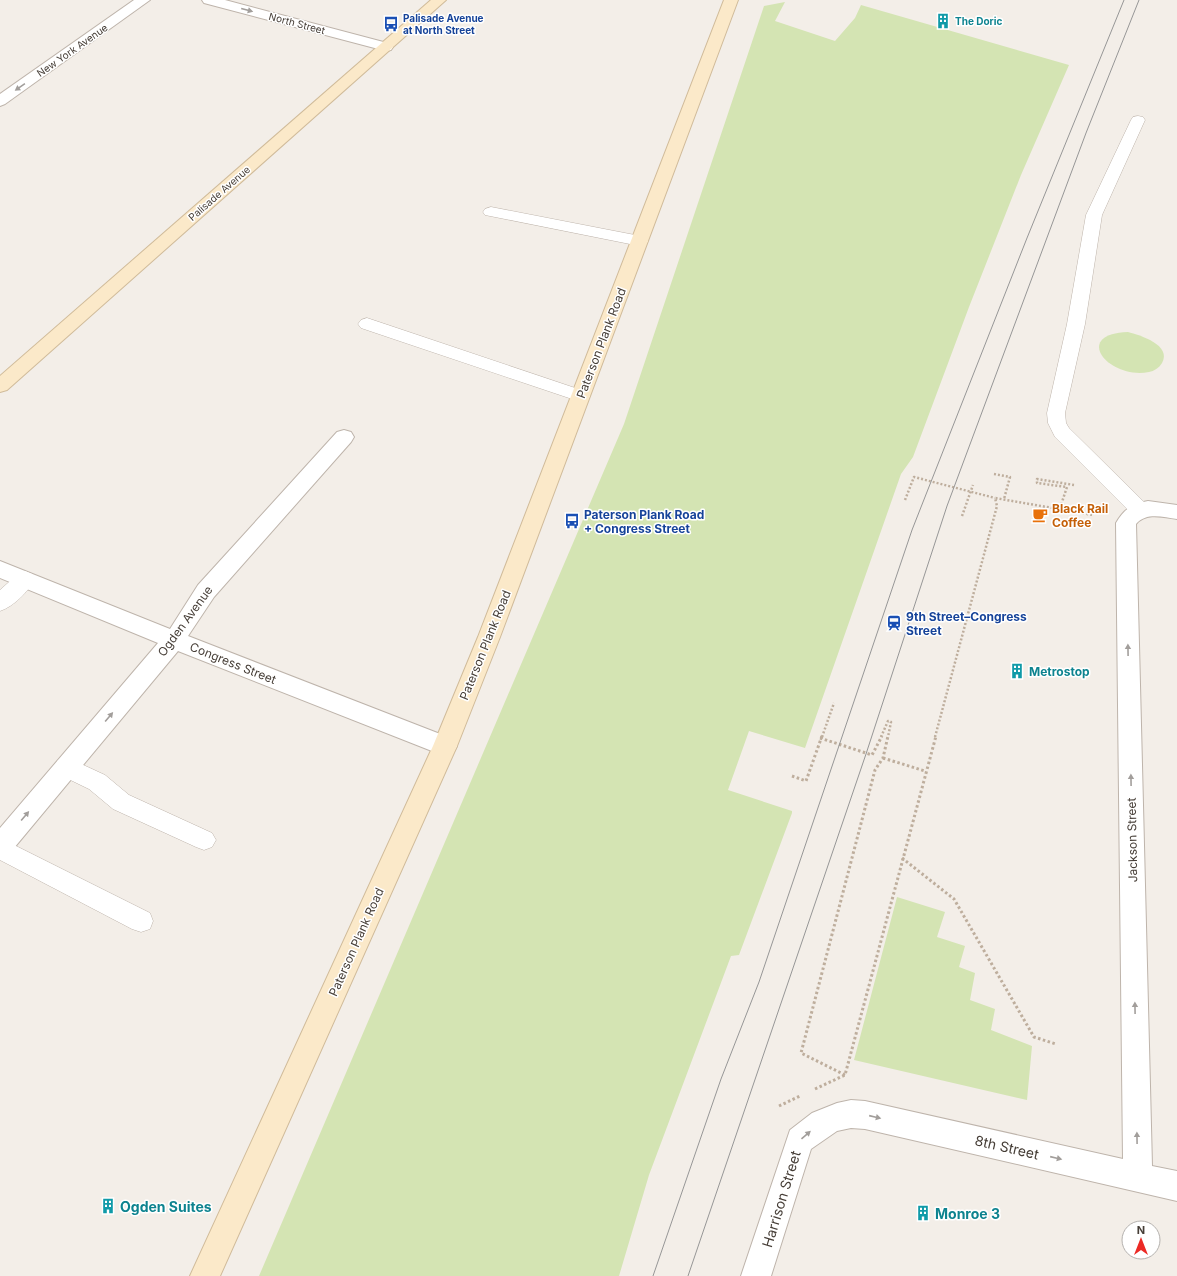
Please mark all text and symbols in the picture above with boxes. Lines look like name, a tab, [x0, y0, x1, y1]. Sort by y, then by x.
one-way arrow	[241, 7, 253, 13]
street label: North Street	[268, 10, 327, 36]
place label: Palisade Avenue at North Street	[403, 12, 484, 36]
building icon: The Doric	[934, 12, 952, 30]
bus stop icon: Palisade Avenue at North Street	[382, 15, 400, 33]
place label: The Doric	[955, 15, 1002, 27]
street label: New York Avenue	[34, 21, 110, 79]
one-way arrow	[15, 83, 25, 91]
street label: Palisade Avenue	[186, 163, 252, 223]
street label: Paterson Plank Road	[573, 286, 629, 400]
place label: Black Rail Coffee	[1052, 501, 1108, 530]
cafe icon: Black Rail Coffee	[1031, 506, 1049, 524]
place label: Paterson Plank Road + Congress Street	[584, 507, 704, 536]
bus stop icon: Paterson Plank Road + Congress Street	[563, 512, 581, 530]
street label: Ogden Avenue	[154, 583, 216, 659]
street label: Paterson Plank Road	[456, 588, 514, 702]
place label: 9th Street–Congress Street	[906, 609, 1027, 638]
station icon: 9th Street–Congress Street	[885, 614, 903, 632]
street label: Congress Street	[188, 639, 278, 687]
one-way arrow	[1125, 643, 1131, 656]
building icon: Metrostop	[1008, 662, 1026, 680]
place label: Metrostop	[1029, 664, 1090, 679]
one-way arrow	[104, 711, 113, 722]
one-way arrow	[1127, 774, 1134, 786]
street label: Jackson Street	[1124, 797, 1140, 883]
one-way arrow	[21, 811, 30, 821]
street label: Paterson Plank Road	[325, 885, 387, 999]
one-way arrow	[1131, 1002, 1138, 1014]
one-way arrow	[869, 1115, 881, 1121]
one-way arrow	[801, 1130, 812, 1139]
street label: 8th Street	[973, 1131, 1041, 1163]
one-way arrow	[1134, 1131, 1140, 1144]
street label: Harrison Street	[758, 1148, 804, 1249]
one-way arrow	[1050, 1156, 1063, 1162]
building icon: Ogden Suites	[99, 1197, 117, 1215]
place label: Ogden Suites	[120, 1198, 212, 1215]
building icon: Monroe 3	[914, 1204, 932, 1222]
place label: Monroe 3	[935, 1205, 1000, 1222]
north arrow	[1121, 1220, 1161, 1260]
text: N	[1137, 1223, 1145, 1237]

